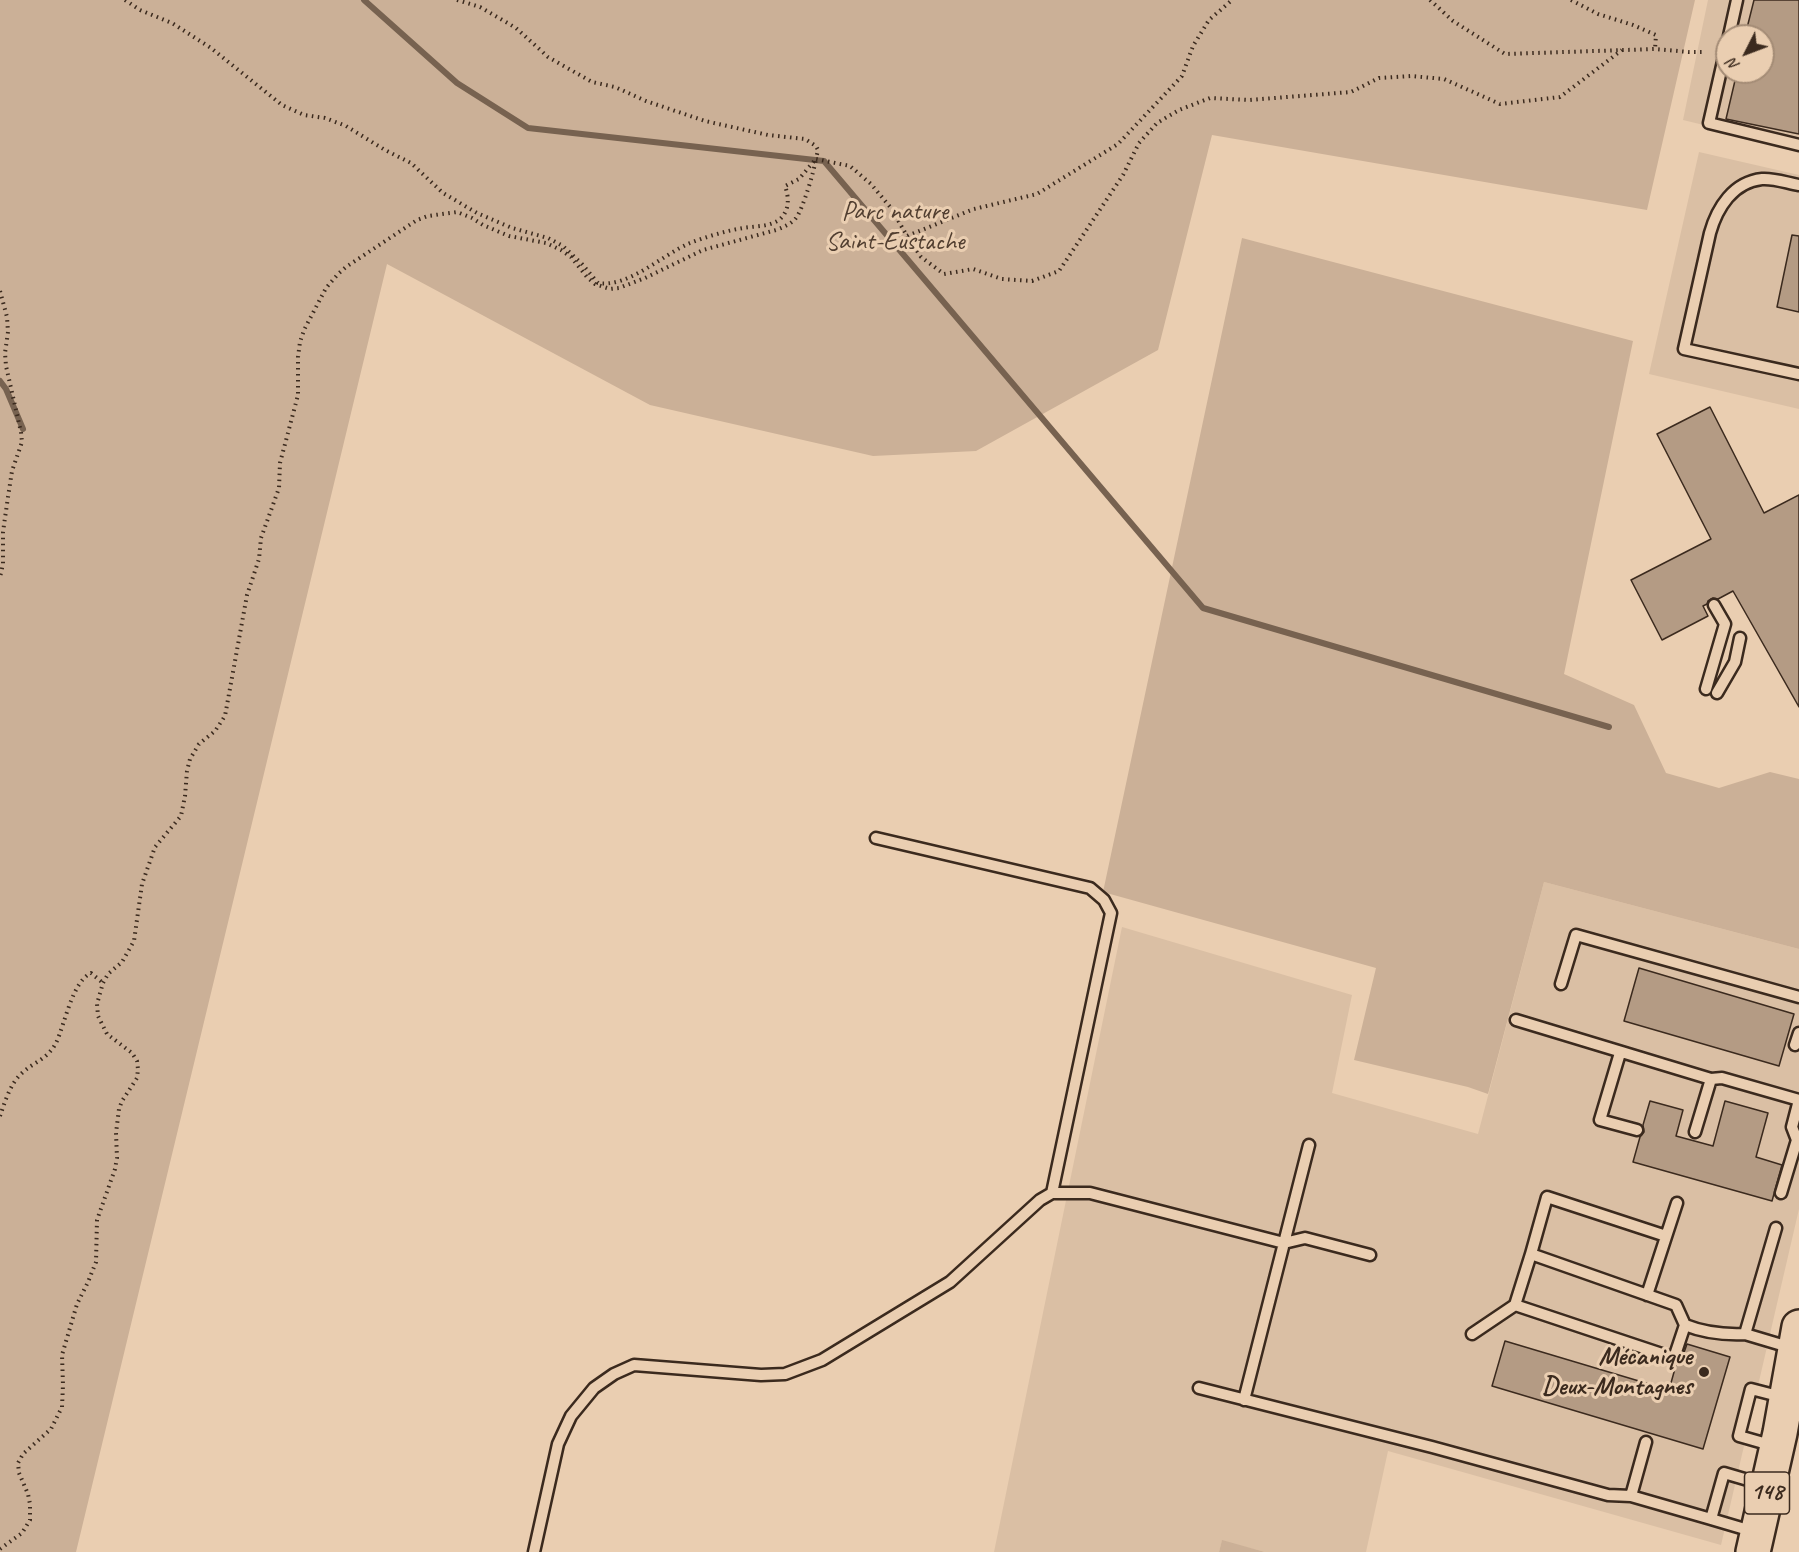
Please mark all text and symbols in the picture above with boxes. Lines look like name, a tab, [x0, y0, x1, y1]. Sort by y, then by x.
north arrow	[1715, 24, 1775, 84]
text: N	[1722, 54, 1744, 75]
park label: Parc nature Saint-Eustache	[826, 196, 964, 258]
place label: Mécanique Deux-Montagnes	[1542, 1341, 1692, 1402]
marker: Mécanique Deux-Montagnes	[1697, 1365, 1711, 1379]
road number: 148	[1744, 1472, 1790, 1514]

